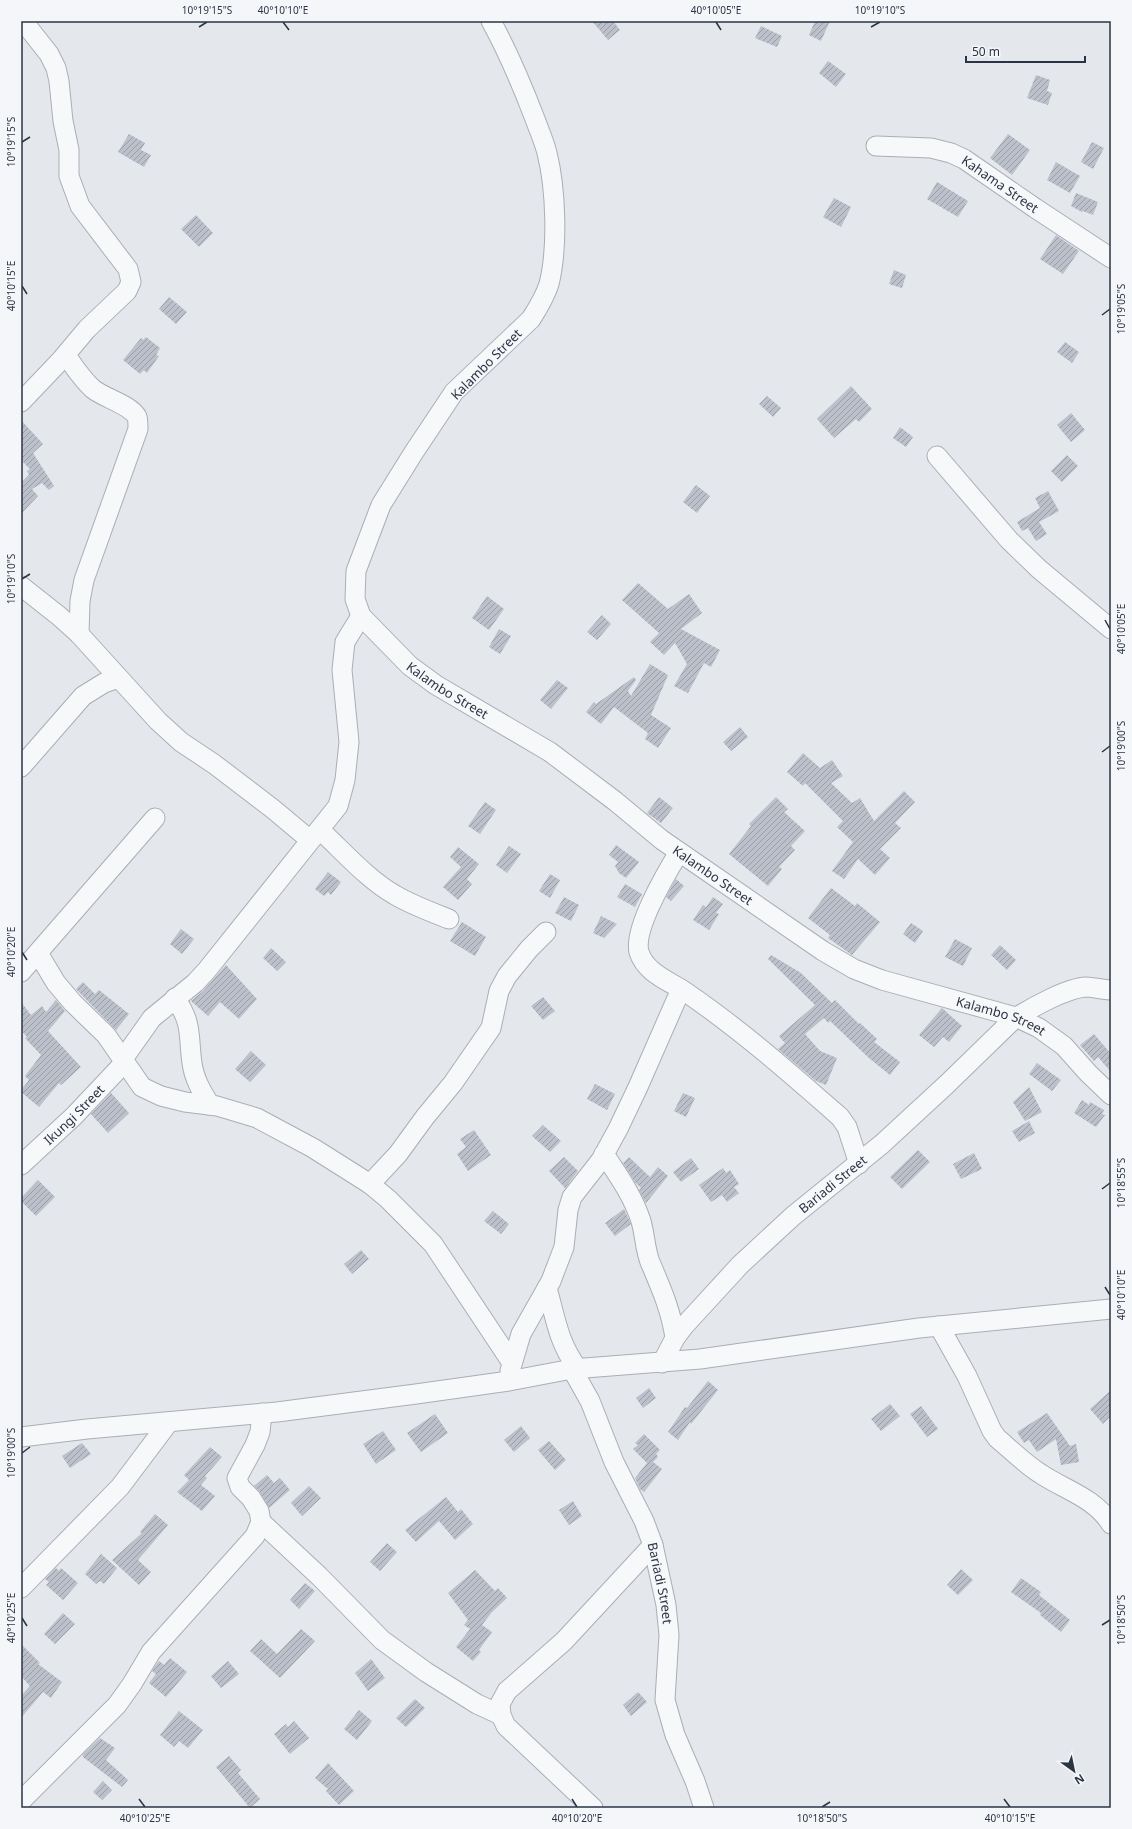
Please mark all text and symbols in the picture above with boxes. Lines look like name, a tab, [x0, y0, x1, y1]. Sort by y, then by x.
text: 10°19'15"S	[182, 3, 233, 17]
text: 40°10'10"E	[258, 3, 308, 17]
text: 40°10'05"E	[691, 3, 741, 17]
text: 10°19'10"S	[855, 3, 906, 17]
scale bar	[966, 38, 1085, 64]
text: 50 m	[972, 43, 1000, 60]
text: 10°19'15"S	[4, 116, 18, 167]
street label: Kahama Street	[958, 151, 1042, 217]
text: 40°10'15"E	[4, 261, 18, 311]
text: 10°19'05"S	[1114, 283, 1128, 334]
street label: Kalambo Street	[447, 324, 526, 403]
text: 10°19'10"S	[4, 553, 18, 604]
text: 40°10'05"E	[1114, 604, 1128, 654]
street label: Kalambo Street	[403, 657, 492, 723]
text: 10°19'00"S	[1114, 720, 1128, 771]
street label: Kalambo Street	[669, 841, 757, 909]
text: 40°10'20"E	[4, 927, 18, 977]
street label: Kalambo Street	[954, 992, 1050, 1039]
street label: Ikungi Street	[40, 1080, 108, 1149]
street label: Bariadi Street	[795, 1151, 871, 1217]
text: 10°18'55"S	[1114, 1157, 1128, 1208]
text: 40°10'10"E	[1114, 1270, 1128, 1320]
text: 10°19'00"S	[4, 1427, 18, 1478]
street label: Bariadi Street	[644, 1541, 677, 1625]
text: 40°10'25"E	[4, 1593, 18, 1643]
text: 10°18'50"S	[1114, 1594, 1128, 1645]
north arrow	[1054, 1751, 1094, 1791]
text: N	[1072, 1771, 1088, 1789]
text: 40°10'25"E	[120, 1811, 170, 1825]
text: 40°10'20"E	[552, 1811, 602, 1825]
text: 10°18'50"S	[797, 1811, 848, 1825]
text: 40°10'15"E	[985, 1811, 1035, 1825]

